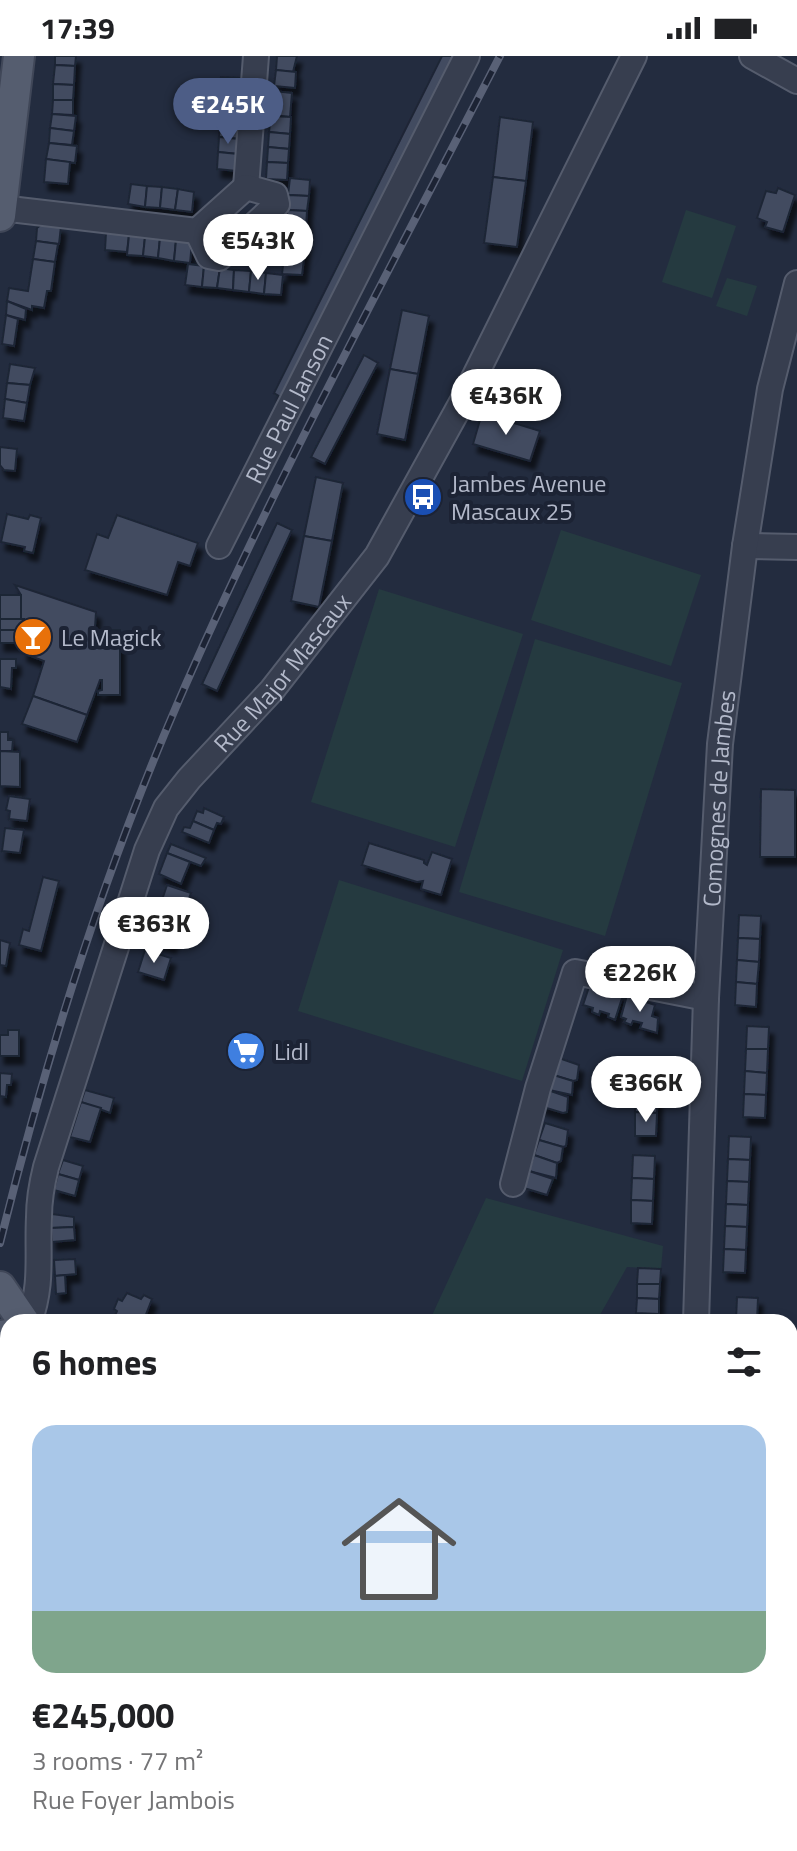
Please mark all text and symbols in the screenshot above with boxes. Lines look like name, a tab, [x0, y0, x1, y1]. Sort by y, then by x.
text: 17:39	[40, 5, 115, 51]
pin: €245K	[172, 78, 284, 146]
text: €245K	[191, 84, 265, 123]
pin: €543K	[202, 214, 314, 282]
text: €543K	[221, 220, 295, 259]
street label: Rue Paul Janson	[236, 328, 341, 490]
pin: €436K	[450, 369, 562, 437]
text: €436K	[469, 375, 543, 414]
place label: Jambes Avenue Mascaux 25	[451, 465, 606, 529]
bus stop icon: Jambes Avenue Mascaux 25	[402, 476, 444, 518]
street label: Rue Major Mascaux	[205, 585, 360, 760]
bar icon: Le Magick	[12, 616, 54, 658]
place label: Le Magick	[61, 619, 162, 655]
street label: Comognes de Jambes	[693, 688, 745, 908]
pin: €363K	[98, 897, 210, 965]
text: €363K	[117, 903, 191, 942]
pin: €226K	[584, 946, 696, 1014]
text: €226K	[603, 952, 677, 991]
supermarket icon: Lidl	[225, 1030, 267, 1072]
place label: Lidl	[274, 1033, 309, 1069]
pin: €366K	[590, 1056, 702, 1124]
text: €366K	[609, 1062, 683, 1101]
text: 6 homes	[32, 1336, 157, 1388]
icon: filters	[722, 1340, 766, 1384]
icon: home	[327, 1477, 471, 1621]
text: €245,000	[32, 1689, 174, 1741]
text: 3 rooms · 77 m²	[32, 1741, 203, 1780]
text: Rue Foyer Jambois	[32, 1780, 235, 1819]

